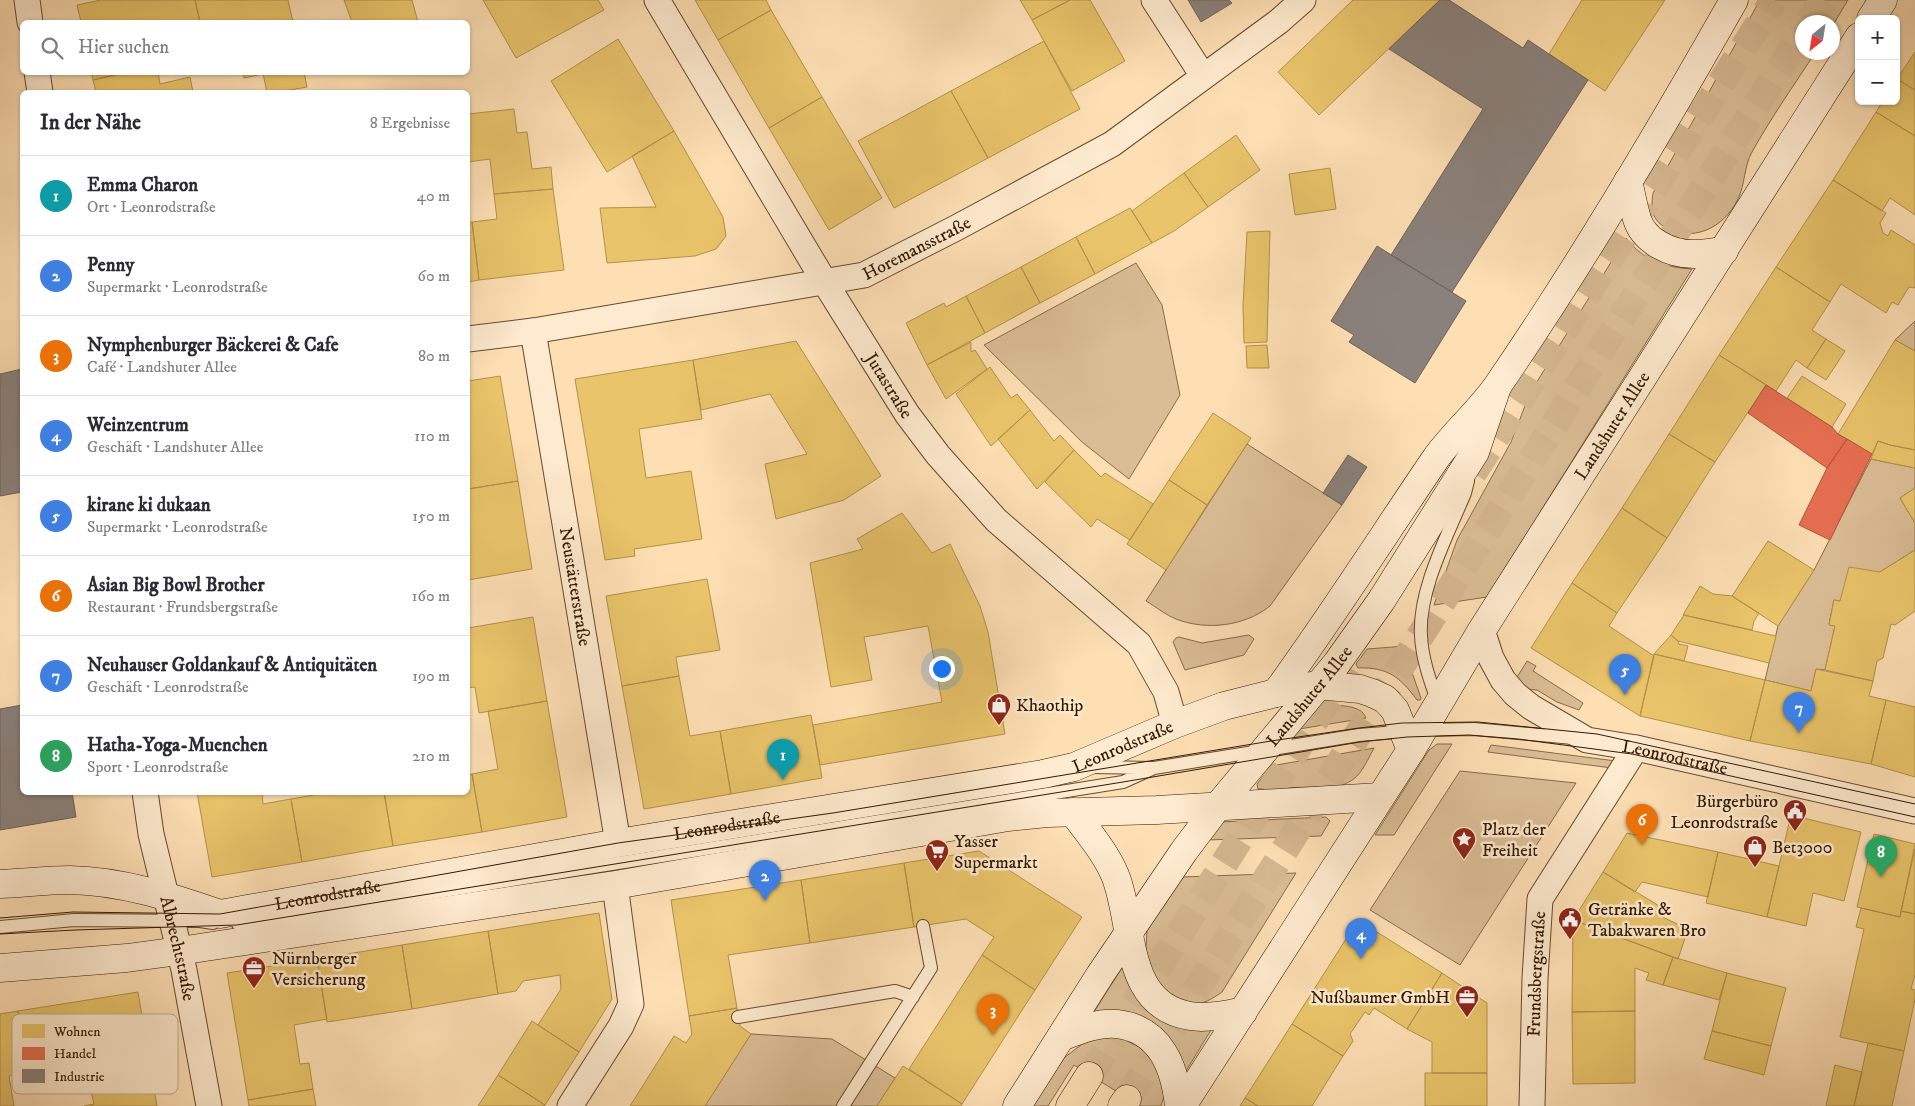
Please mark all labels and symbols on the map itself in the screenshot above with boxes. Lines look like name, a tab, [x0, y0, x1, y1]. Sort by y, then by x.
north arrow	[1795, 15, 1840, 60]
street label: Horemansstraße	[859, 212, 975, 286]
street label: Jutastraße	[859, 347, 917, 423]
street label: Landshuter Allee	[1570, 368, 1655, 484]
street label: Neustätterstraße	[554, 526, 595, 648]
street label: Landshuter Allee	[1262, 642, 1358, 752]
pin: 5	[1609, 654, 1641, 695]
your location	[929, 656, 955, 682]
shop icon: Khaothip	[986, 692, 1012, 726]
pin: 7	[1783, 692, 1815, 733]
place label: Khaothip	[1016, 695, 1083, 717]
street label: Leonrodstraße	[1069, 716, 1177, 778]
street label: Leonrodstraße	[1620, 736, 1730, 780]
pin: 1	[767, 739, 799, 780]
place label: Bürgerbüro Leonrodstraße	[1671, 791, 1778, 834]
public building icon: Bürgerbüro Leonrodstraße	[1782, 798, 1808, 832]
pin: 6	[1626, 804, 1658, 845]
street label: Leonrodstraße	[672, 807, 782, 846]
place label: Platz der Freiheit	[1482, 819, 1546, 862]
place icon: Platz der Freiheit	[1451, 826, 1477, 860]
place label: Yasser Supermarkt	[954, 831, 1038, 874]
shop icon: Bet3000	[1742, 834, 1768, 868]
pin: 8	[1865, 836, 1897, 877]
place label: Bet3000	[1772, 837, 1832, 859]
supermarket icon: Yasser Supermarkt	[924, 838, 950, 872]
pin: 2	[749, 860, 781, 901]
street label: Leonrodstraße	[273, 875, 383, 916]
street label: Albrechtstraße	[154, 894, 199, 1003]
place label: Getränke & Tabakwaren Bro	[1588, 899, 1706, 942]
public building icon: Getränke & Tabakwaren Bro	[1557, 906, 1583, 940]
street label: Frundsbergstraße	[1524, 911, 1551, 1037]
pin: 4	[1345, 918, 1377, 959]
place label: Nürnberger Versicherung	[271, 948, 366, 991]
office icon: Nürnberger Versicherung	[241, 955, 267, 989]
office icon: Nußbaumer GmbH	[1454, 984, 1480, 1018]
place label: Nußbaumer GmbH	[1310, 987, 1450, 1009]
pin: 3	[977, 994, 1009, 1035]
legend	[12, 1014, 178, 1094]
text: Wohnen	[53, 1023, 101, 1041]
text: Handel	[54, 1045, 97, 1063]
text: Industrie	[54, 1068, 105, 1086]

